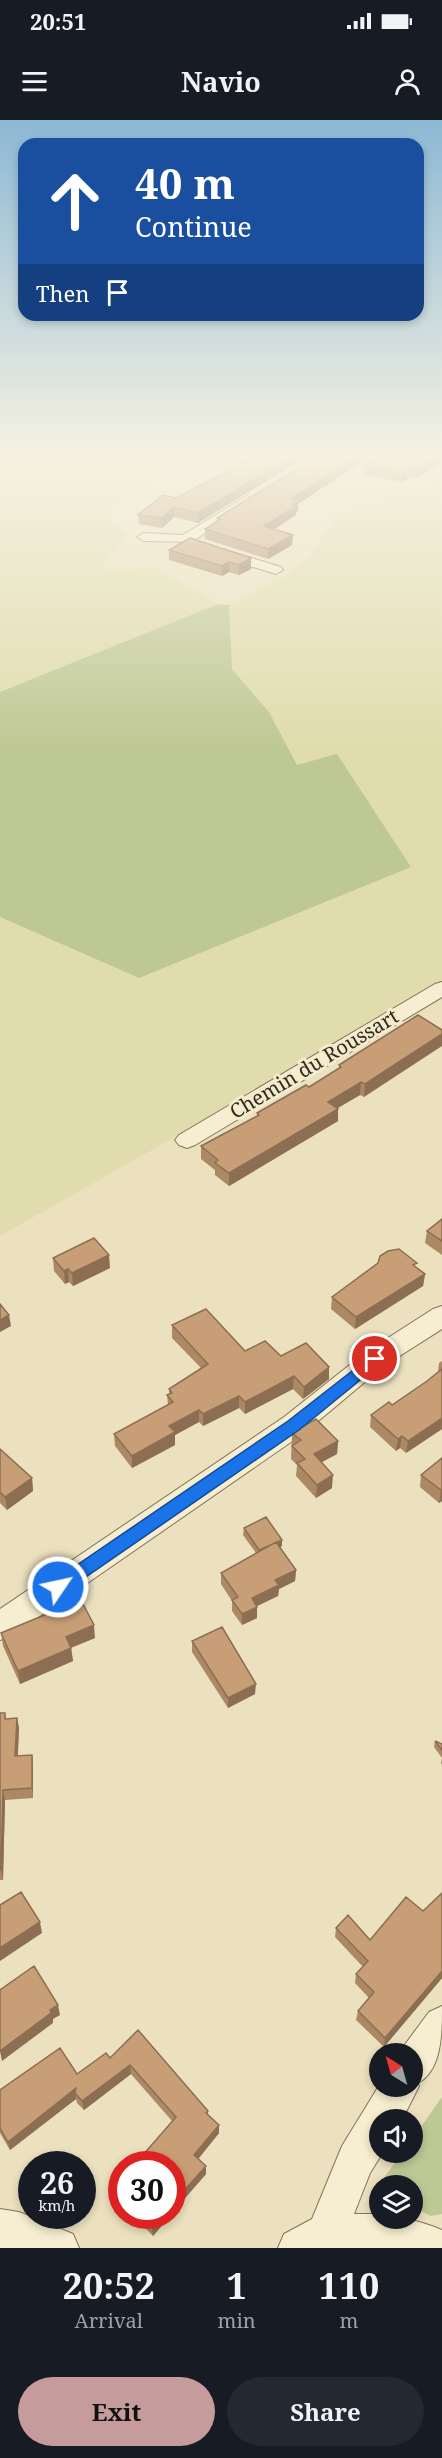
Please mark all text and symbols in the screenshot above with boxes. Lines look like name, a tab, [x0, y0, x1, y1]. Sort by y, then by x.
text: 20:51	[30, 6, 86, 36]
text: Navio	[181, 63, 261, 100]
icon: menu	[18, 65, 51, 98]
icon: person	[391, 65, 424, 98]
text: 40 m	[135, 154, 235, 211]
icon: ahead	[36, 162, 114, 240]
text: Continue	[135, 208, 252, 245]
icon: arrive	[101, 276, 134, 309]
text: Then	[36, 278, 89, 308]
street label: Chemin du Roussart	[224, 1002, 403, 1125]
pin	[349, 1333, 400, 1384]
icon: arrive	[358, 1342, 391, 1375]
position arrow	[26, 1555, 90, 1619]
north arrow	[369, 2043, 423, 2097]
map controls	[369, 2043, 423, 2229]
button: sound	[369, 2109, 423, 2163]
speed limit sign: 30	[108, 2151, 186, 2229]
text: 26	[40, 2162, 74, 2203]
button: layers	[369, 2175, 423, 2229]
text: km/h	[39, 2195, 75, 2215]
text: 20:52	[63, 2261, 155, 2310]
text: 1	[226, 2261, 247, 2310]
text: 110	[318, 2261, 379, 2310]
text: Arrival	[75, 2307, 143, 2334]
text: min	[218, 2307, 256, 2334]
text: m	[339, 2307, 358, 2334]
button: Exit	[18, 2377, 215, 2446]
button: Share	[227, 2377, 424, 2446]

